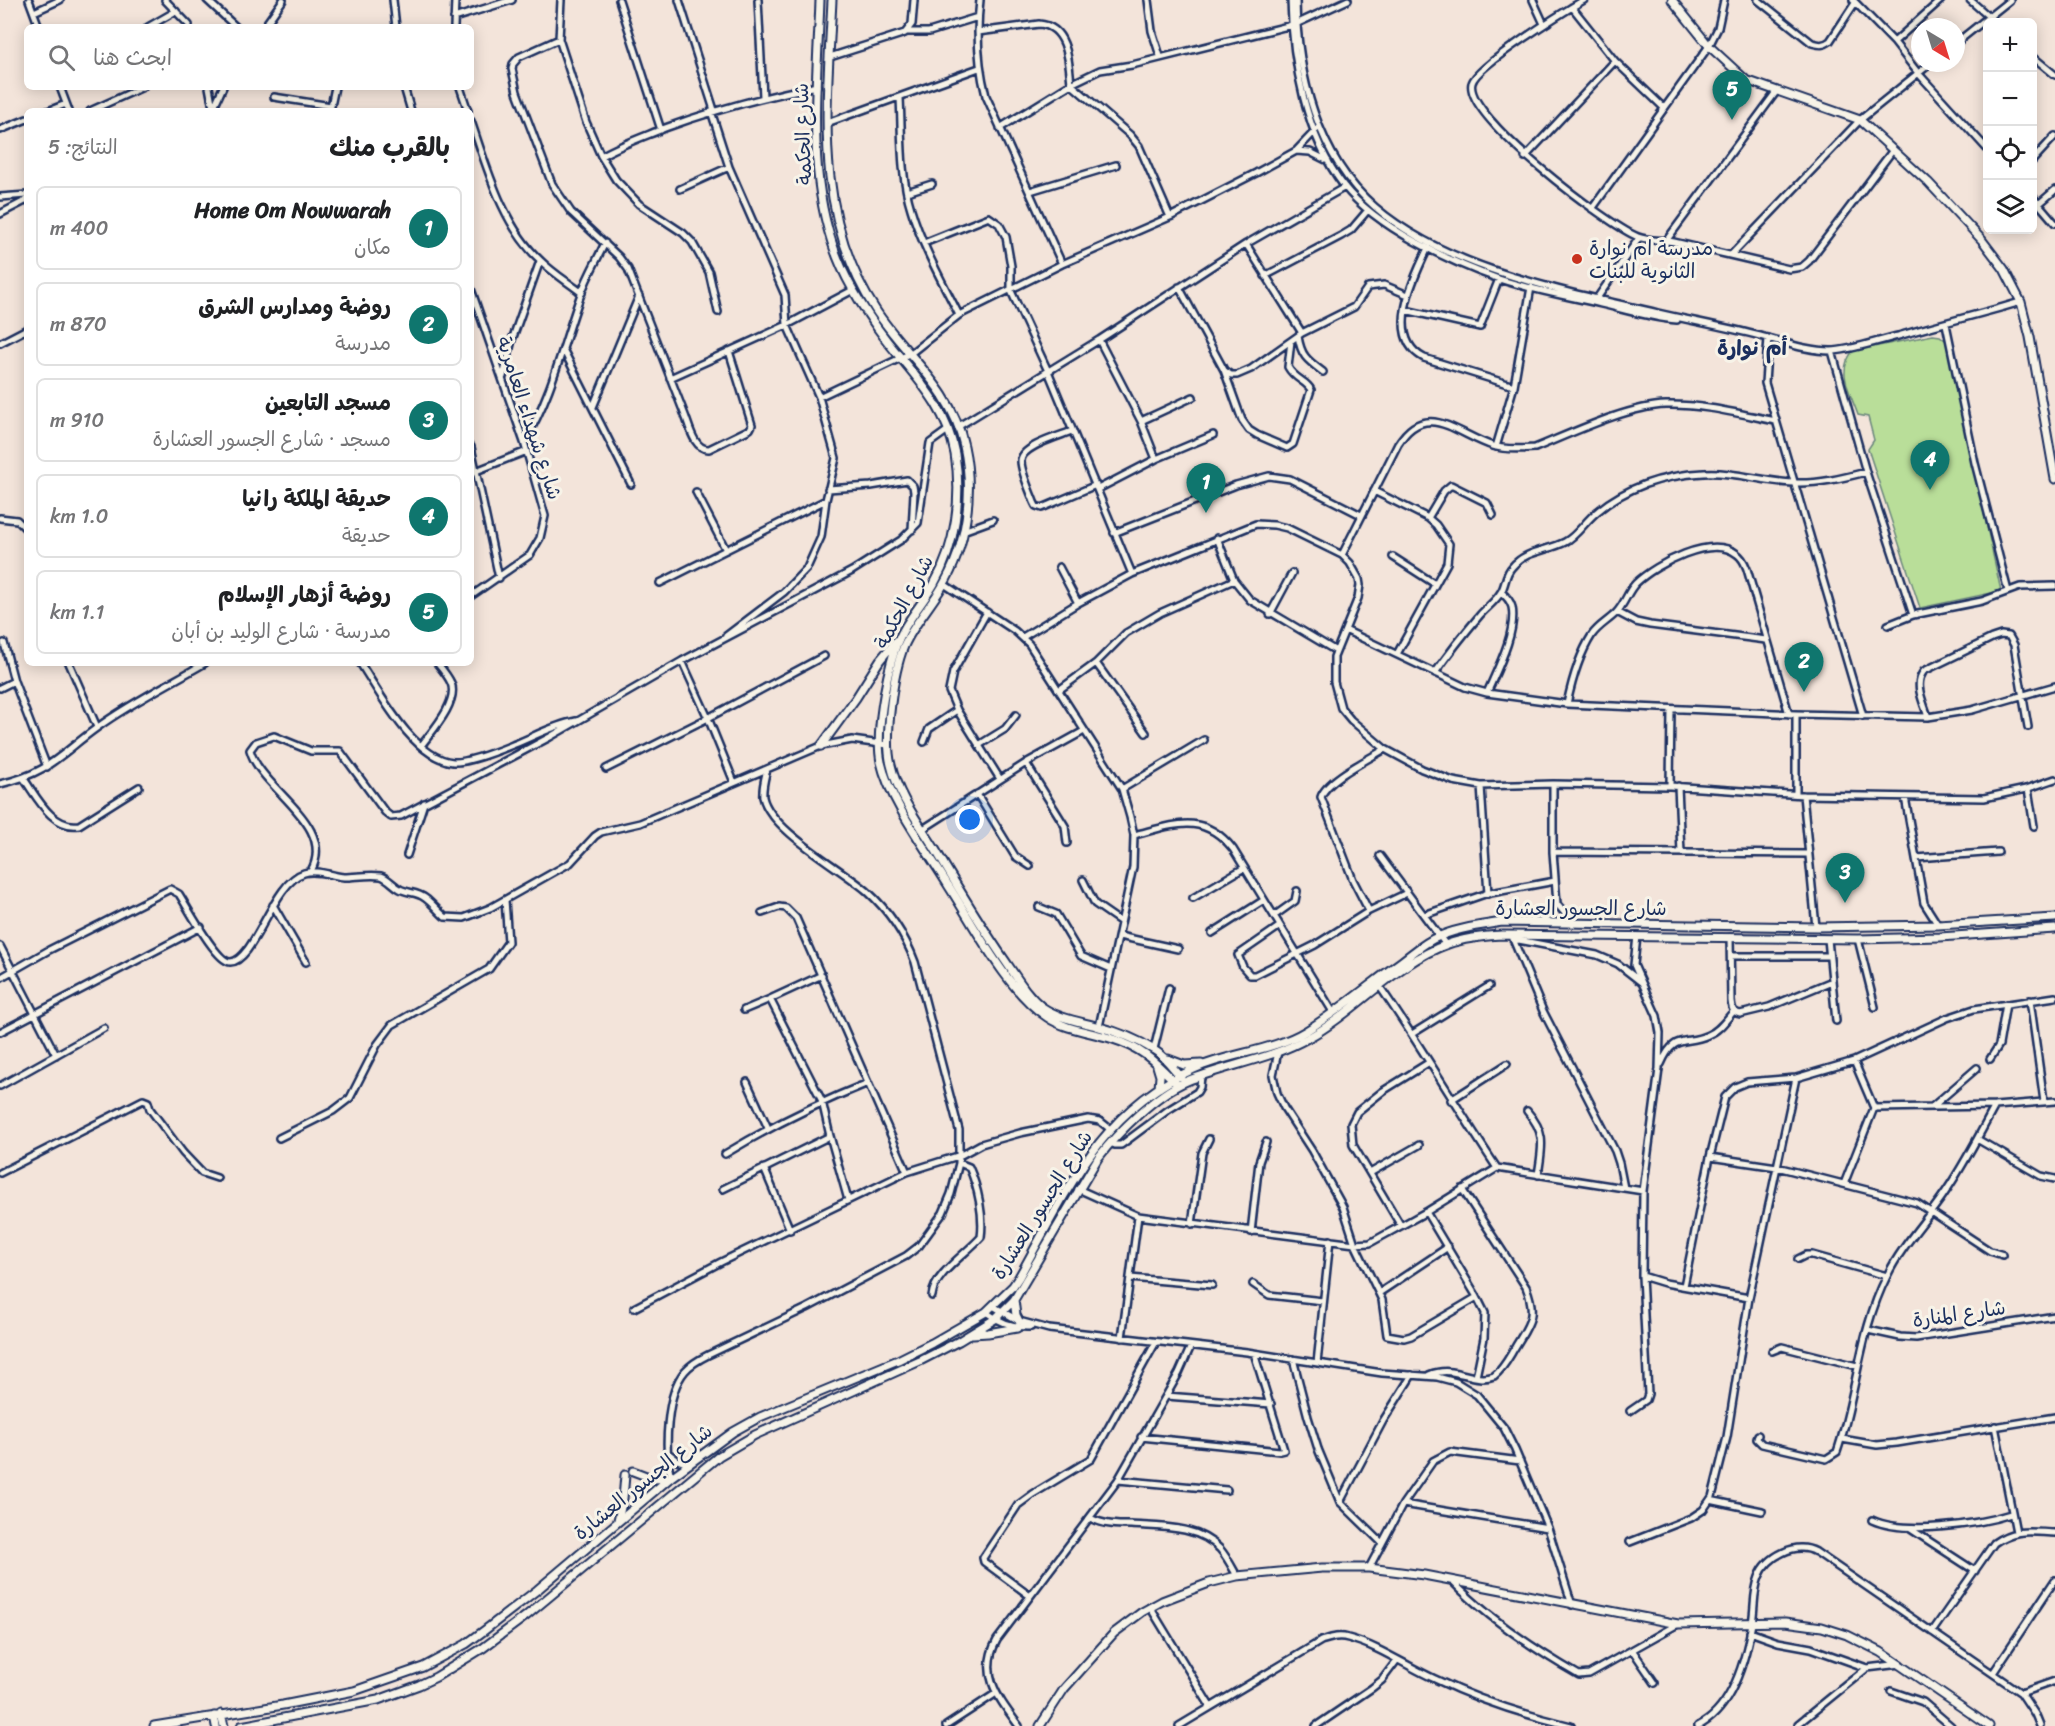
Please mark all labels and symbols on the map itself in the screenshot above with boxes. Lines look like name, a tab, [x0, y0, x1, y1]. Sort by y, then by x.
north arrow	[1911, 18, 1965, 72]
pin: 5	[1712, 70, 1752, 120]
street label: شارع الحكمة	[784, 82, 822, 186]
place label: مدرسة ام نوارة الثانوية للبنات	[1589, 231, 1713, 289]
marker: مدرسة ام نوارة الثانوية للبنات	[1570, 252, 1584, 266]
district label: أم نوارة	[1717, 329, 1788, 367]
street label: شارع شهداء العامرية	[486, 332, 572, 504]
pin: 4	[1910, 440, 1950, 490]
pin: 1	[1186, 464, 1226, 513]
street label: شارع الحكمة	[865, 549, 943, 655]
pin: 2	[1784, 642, 1824, 692]
your location	[955, 805, 984, 834]
pin: 3	[1826, 854, 1864, 903]
street label: شارع الجسور العشارة	[1495, 891, 1667, 926]
street label: شارع الجسور العشارة	[982, 1123, 1102, 1287]
street label: شارع المنارة	[1910, 1290, 2008, 1338]
street label: شارع الجسور العشارة	[565, 1414, 721, 1550]

